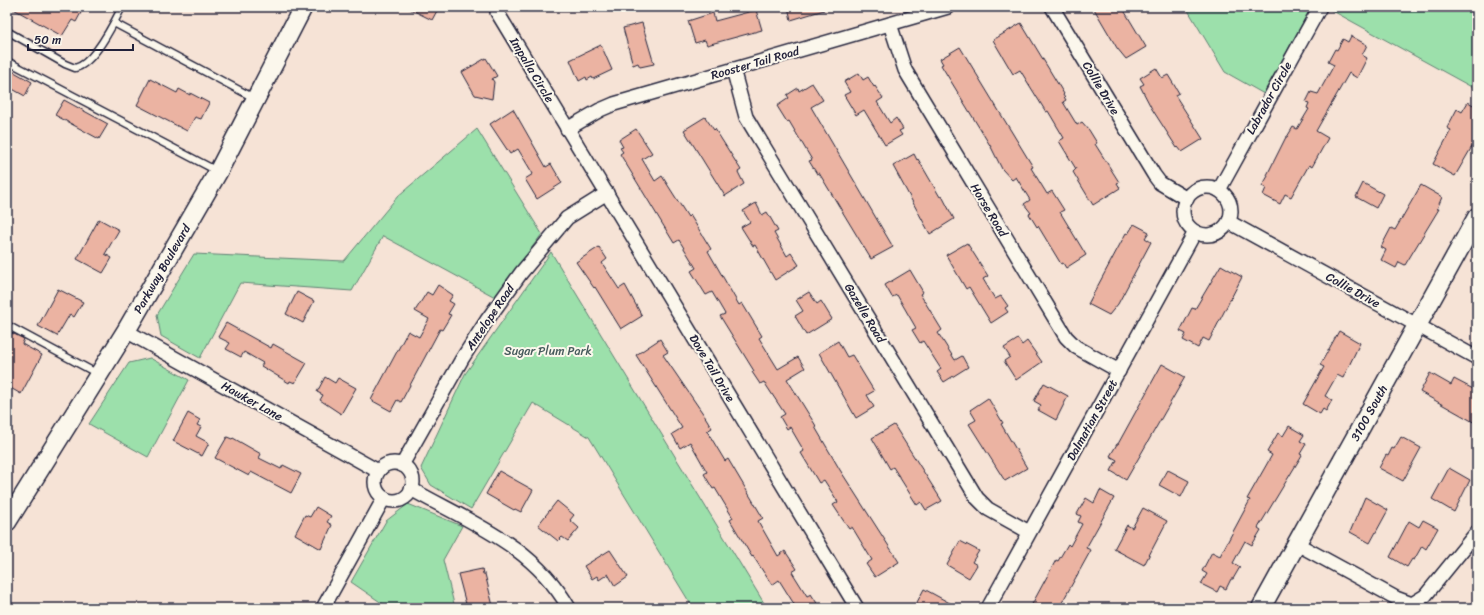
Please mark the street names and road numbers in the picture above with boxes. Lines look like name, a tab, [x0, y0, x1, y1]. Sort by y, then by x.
street label: Impalla Circle	[503, 32, 560, 107]
street label: Rooster Tail Road	[708, 40, 802, 86]
street label: Collie Drive	[1076, 57, 1126, 119]
street label: Labrador Circle	[1240, 57, 1298, 139]
street label: Horse Road	[964, 179, 1014, 242]
street label: Parkway Boulevard	[127, 219, 197, 318]
street label: Collie Drive	[1322, 266, 1384, 314]
street label: Antelope Road	[459, 279, 521, 356]
street label: Gazelle Road	[838, 279, 893, 349]
street label: Dove Tail Drive	[683, 330, 741, 406]
street label: Hawker Lane	[217, 375, 287, 427]
street label: Dalmatian Street	[1060, 375, 1124, 465]
street label: 3100 South	[1344, 381, 1394, 445]

